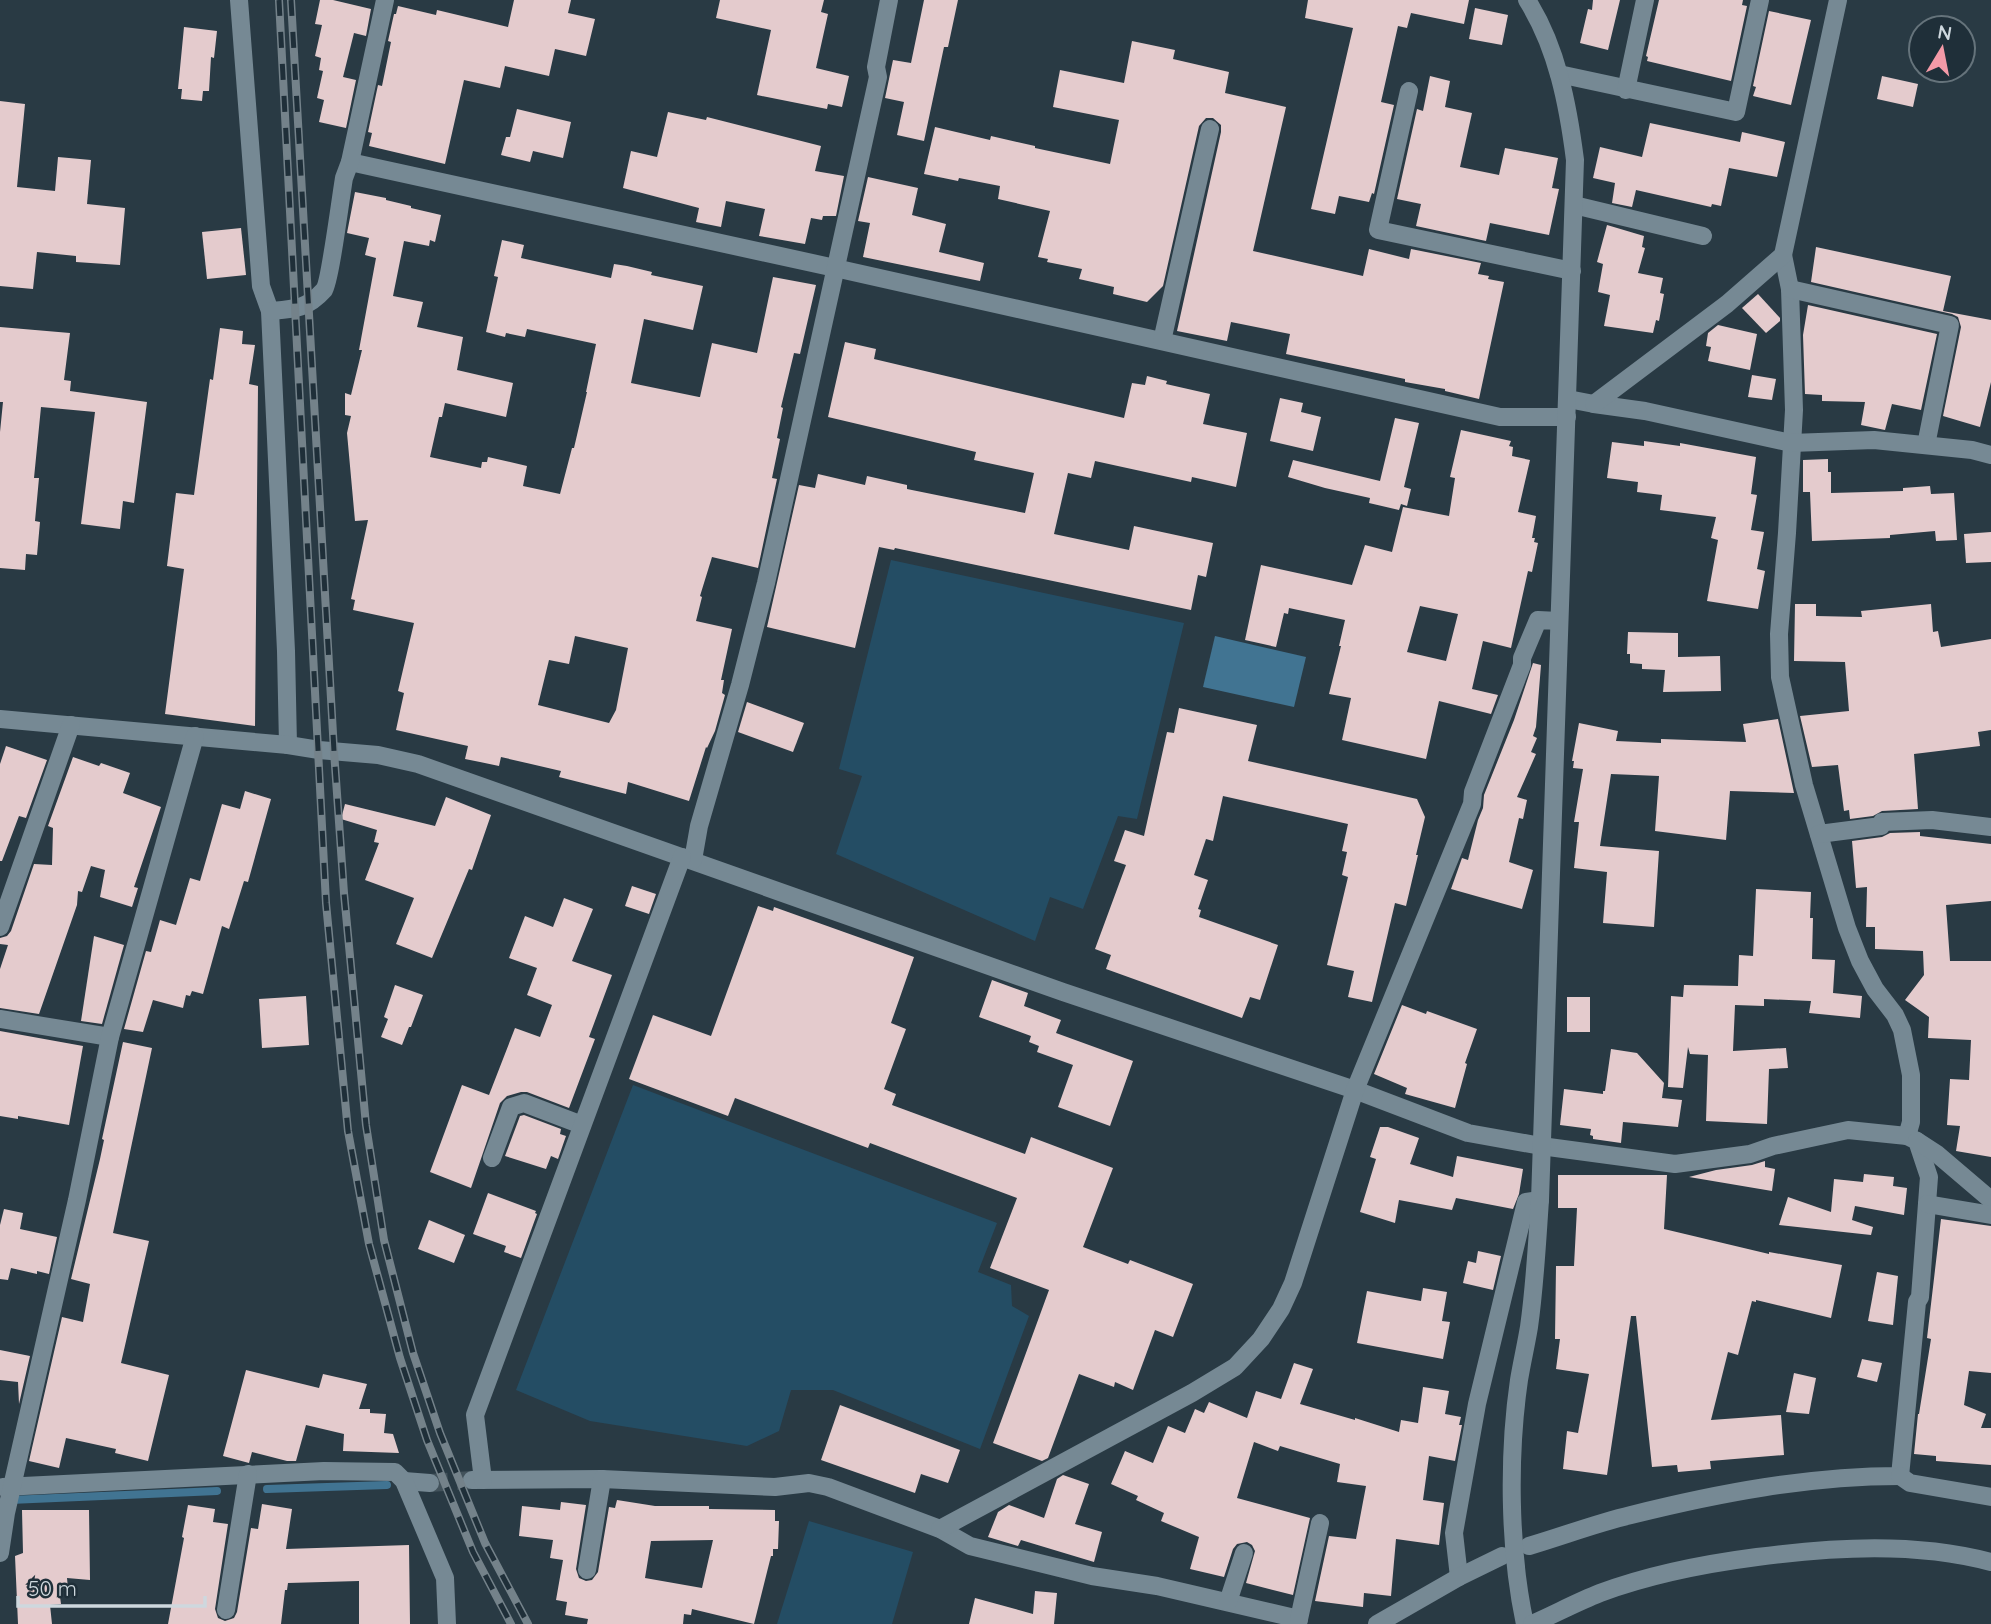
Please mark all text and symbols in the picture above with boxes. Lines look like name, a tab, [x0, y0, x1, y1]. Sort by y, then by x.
north arrow	[1907, 14, 1977, 84]
text: N	[1936, 19, 1954, 45]
scale bar	[18, 1564, 205, 1608]
text: 50 m	[28, 1575, 77, 1601]

